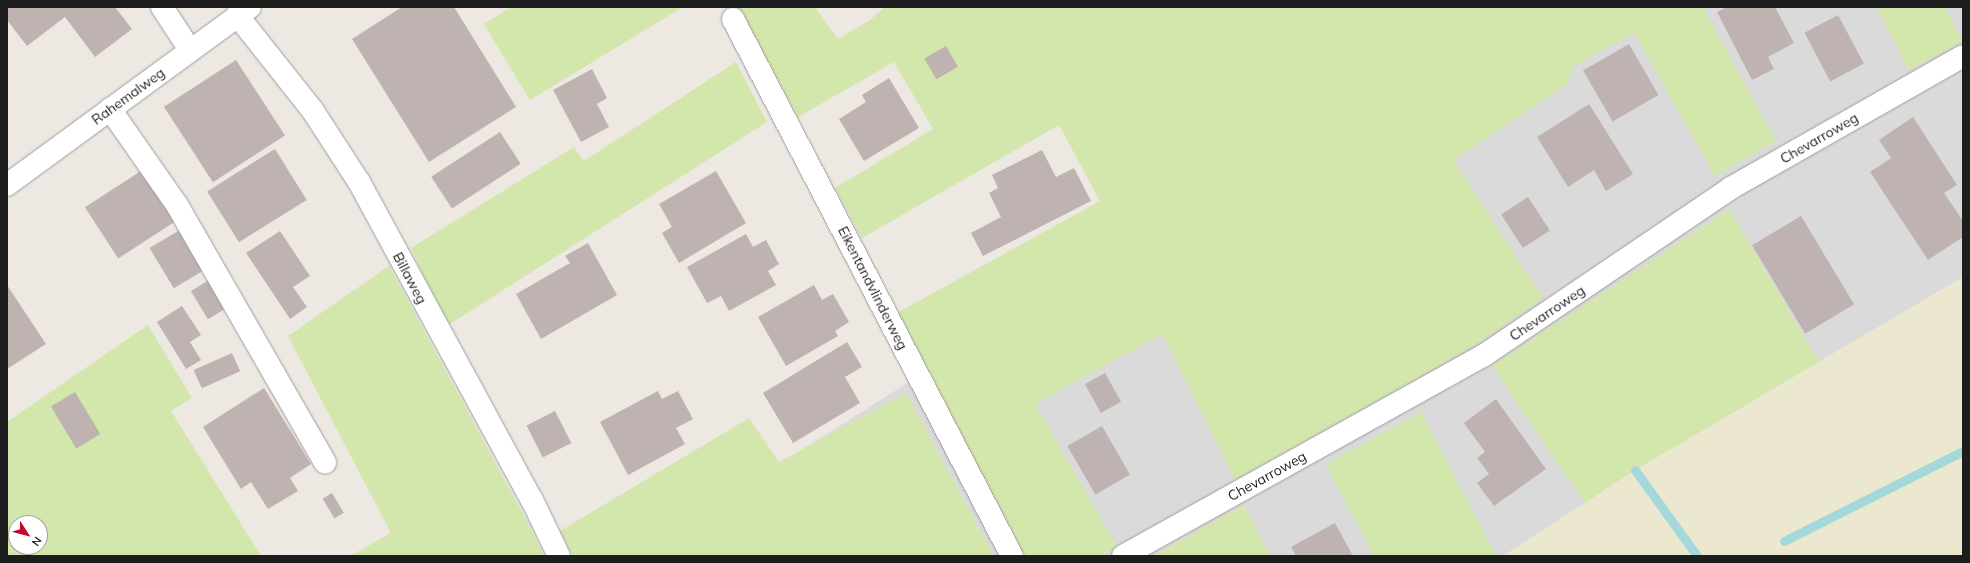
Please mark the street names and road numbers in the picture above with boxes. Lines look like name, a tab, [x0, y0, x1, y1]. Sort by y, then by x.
street label: Rahemalweg	[88, 64, 168, 128]
street label: Chevarroweg	[1777, 109, 1861, 167]
street label: Eikentandvlinderweg	[835, 223, 911, 353]
street label: Billaweg	[389, 249, 431, 307]
street label: Chevarroweg	[1506, 282, 1588, 344]
street label: Chevarroweg	[1225, 448, 1309, 504]

